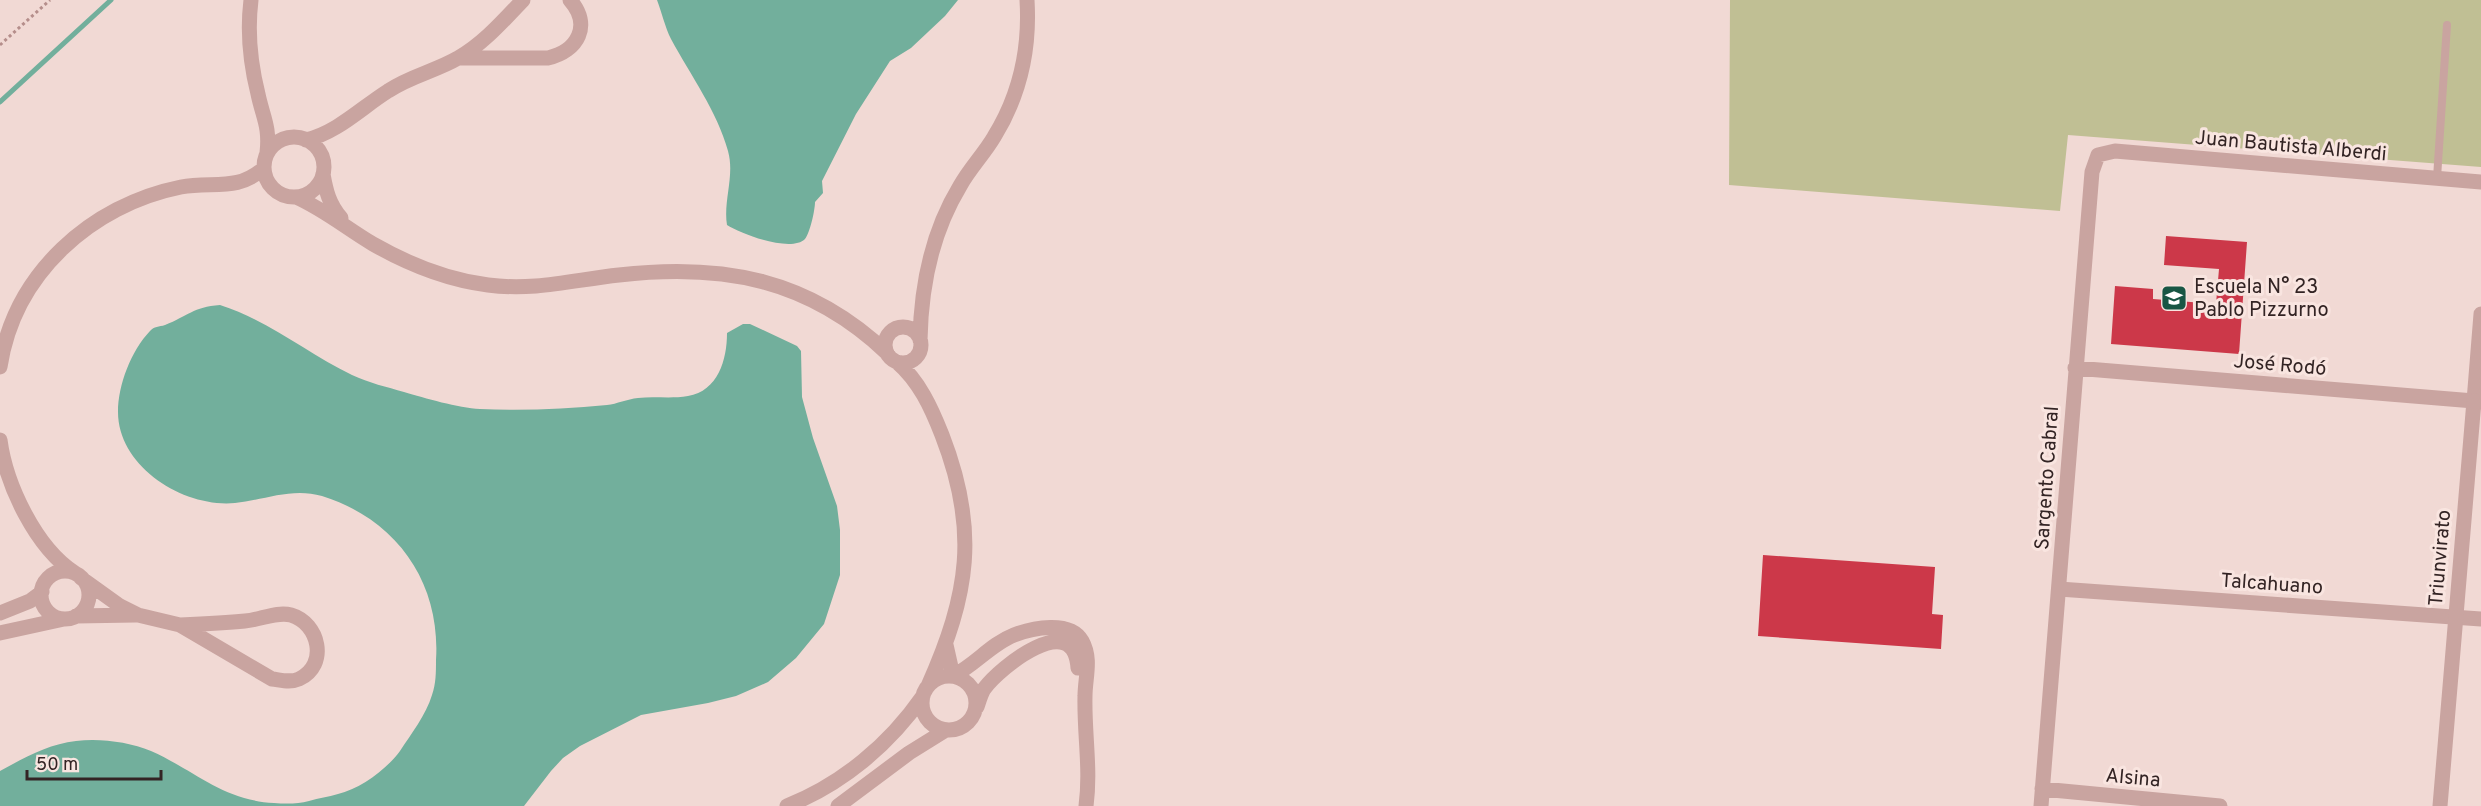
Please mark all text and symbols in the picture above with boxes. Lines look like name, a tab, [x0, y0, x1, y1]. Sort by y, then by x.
street label: Juan Bautista Alberdi	[2194, 126, 2388, 168]
place label: Escuela N° 23 Pablo Pizzurno	[2194, 275, 2329, 324]
school or university icon: Escuela N° 23 Pablo Pizzurno	[2159, 283, 2189, 313]
street label: José Rodó	[2232, 349, 2327, 383]
street label: Sargento Cabral	[2030, 405, 2066, 551]
street label: Triunvirato	[2424, 509, 2458, 607]
street label: Talcahuano	[2220, 568, 2324, 602]
scale bar	[27, 743, 160, 781]
text: 50 m	[36, 754, 78, 777]
street label: Alsina	[2104, 764, 2161, 794]

